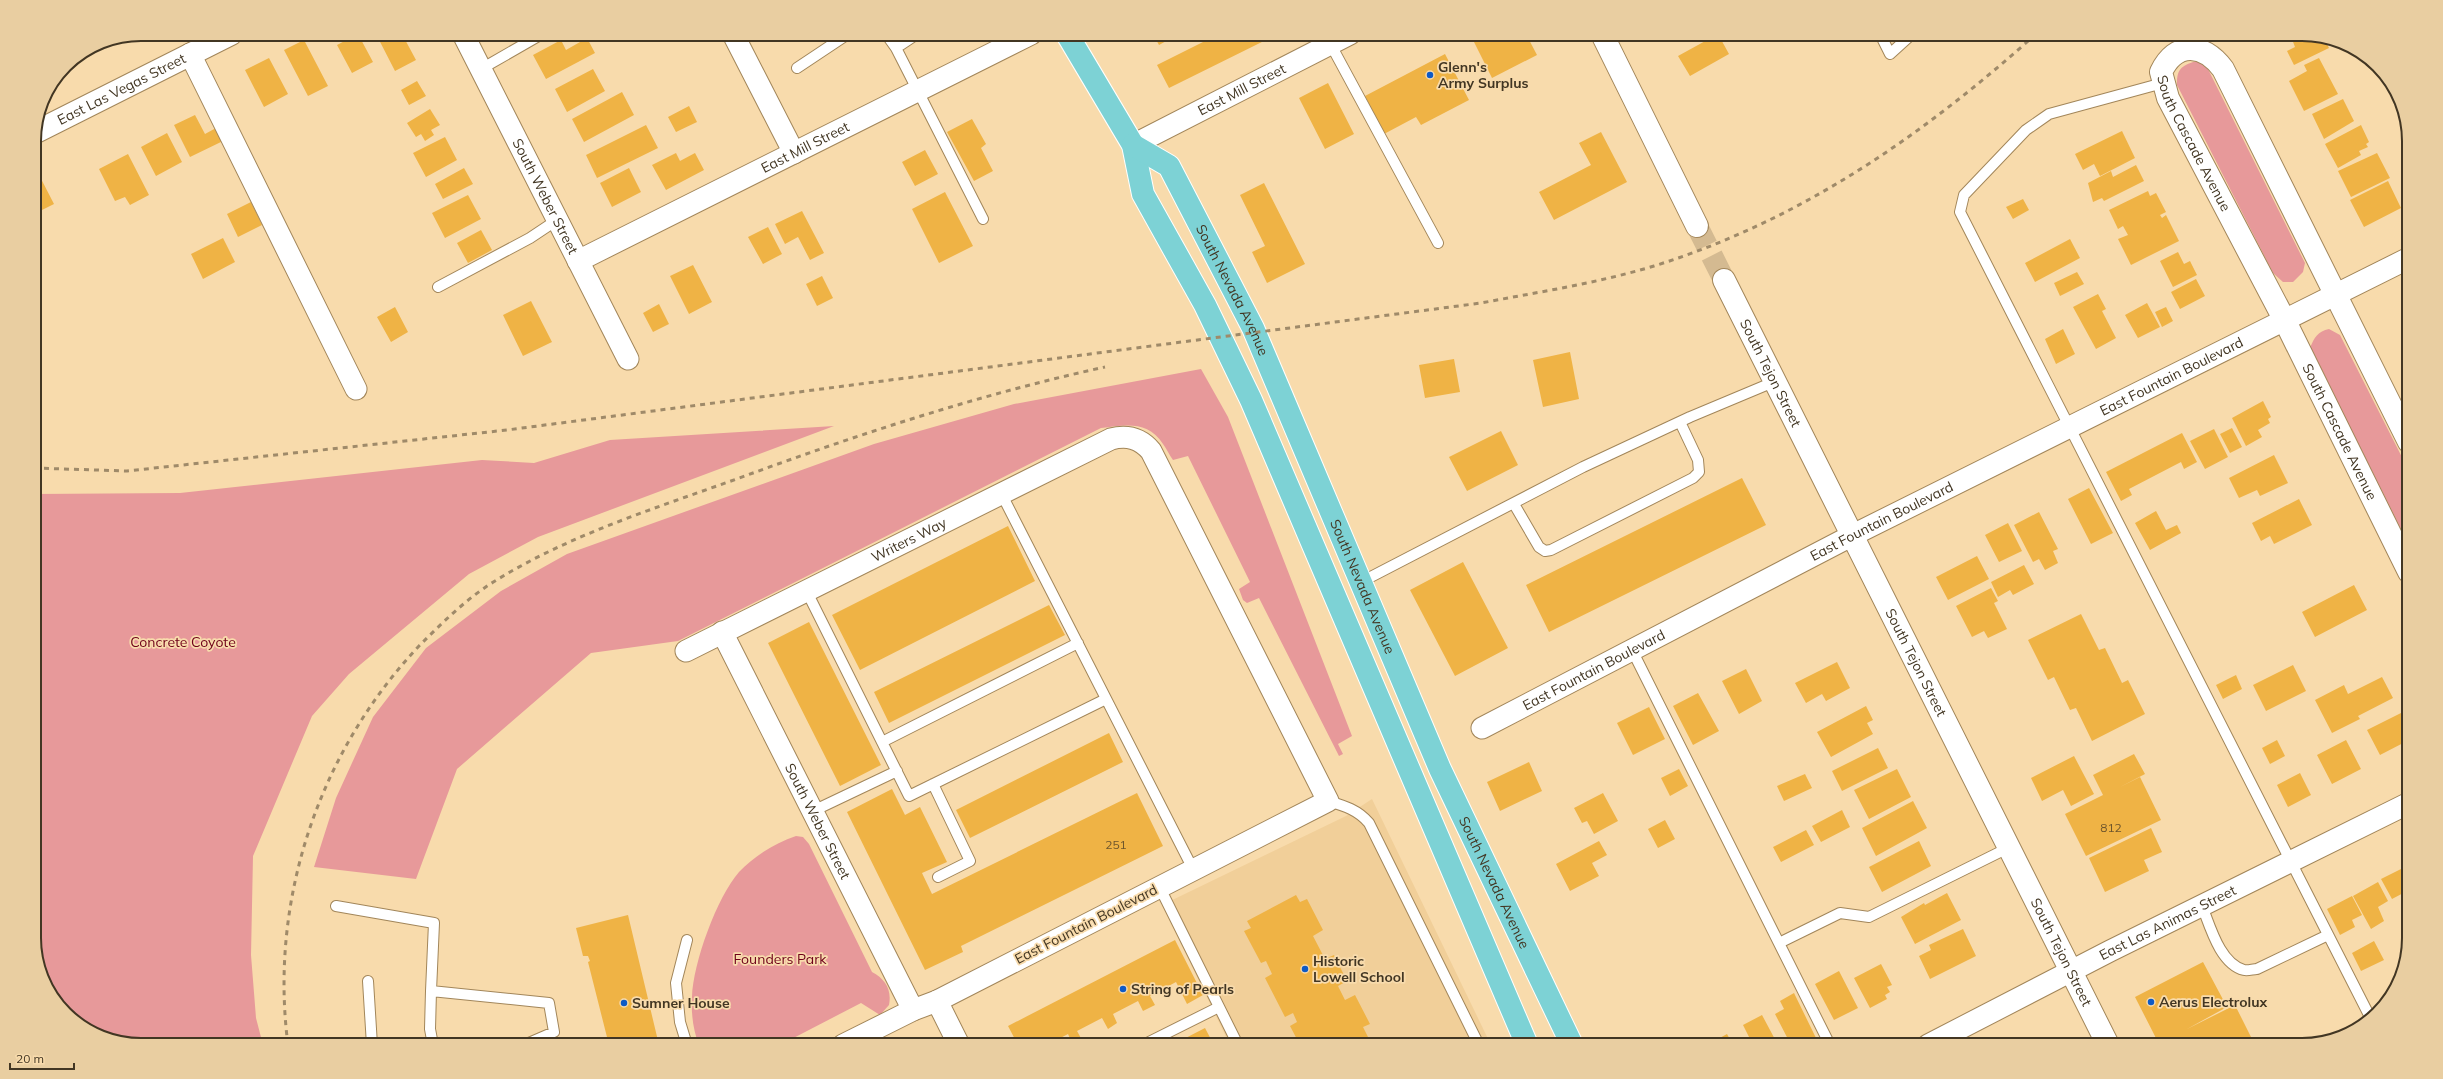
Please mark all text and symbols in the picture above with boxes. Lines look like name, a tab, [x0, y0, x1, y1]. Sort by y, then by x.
street label: East Las Vegas Street	[54, 49, 189, 129]
place label: Glenn's Army Surplus	[1438, 58, 1529, 92]
street label: East Mill Street	[1195, 59, 1289, 119]
marker: Glenn's Army Surplus	[1425, 70, 1435, 80]
street label: South Cascade Avenue	[2153, 73, 2235, 214]
street label: East Mill Street	[758, 118, 852, 177]
street label: South Weber Street	[509, 135, 582, 257]
street label: South Nevada Avenue	[1192, 221, 1273, 358]
street label: South Tejon Street	[1736, 316, 1805, 430]
street label: East Fountain Boulevard	[2097, 333, 2246, 420]
street label: South Cascade Avenue	[2299, 361, 2381, 503]
street label: East Fountain Boulevard	[1807, 478, 1956, 565]
street label: Writers Way	[868, 513, 950, 566]
street label: South Nevada Avenue	[1326, 516, 1399, 657]
street label: South Tejon Street	[1881, 605, 1951, 720]
street label: East Fountain Boulevard	[1520, 625, 1668, 714]
park label: Concrete Coyote	[130, 633, 236, 651]
street label: South Weber Street	[781, 760, 854, 882]
street label: South Nevada Avenue	[1455, 813, 1534, 952]
house number: 812	[2100, 820, 2122, 835]
house number: 251	[1105, 837, 1127, 852]
street label: East Fountain Boulevard	[1012, 880, 1160, 968]
street label: East Las Animas Street	[2096, 881, 2239, 964]
street label: South Tejon Street	[2027, 895, 2096, 1009]
park label: Founders Park	[734, 950, 827, 968]
place label: Historic Lowell School	[1313, 952, 1405, 986]
marker: Historic Lowell School	[1300, 964, 1310, 974]
place label: String of Pearls	[1131, 980, 1234, 998]
marker: String of Pearls	[1118, 984, 1128, 994]
place label: Aerus Electrolux	[2159, 993, 2268, 1011]
place label: Sumner House	[632, 994, 730, 1012]
marker: Aerus Electrolux	[2146, 997, 2156, 1007]
marker: Sumner House	[619, 998, 629, 1008]
scale bar	[10, 1045, 74, 1071]
text: 20 m	[16, 1051, 44, 1066]

